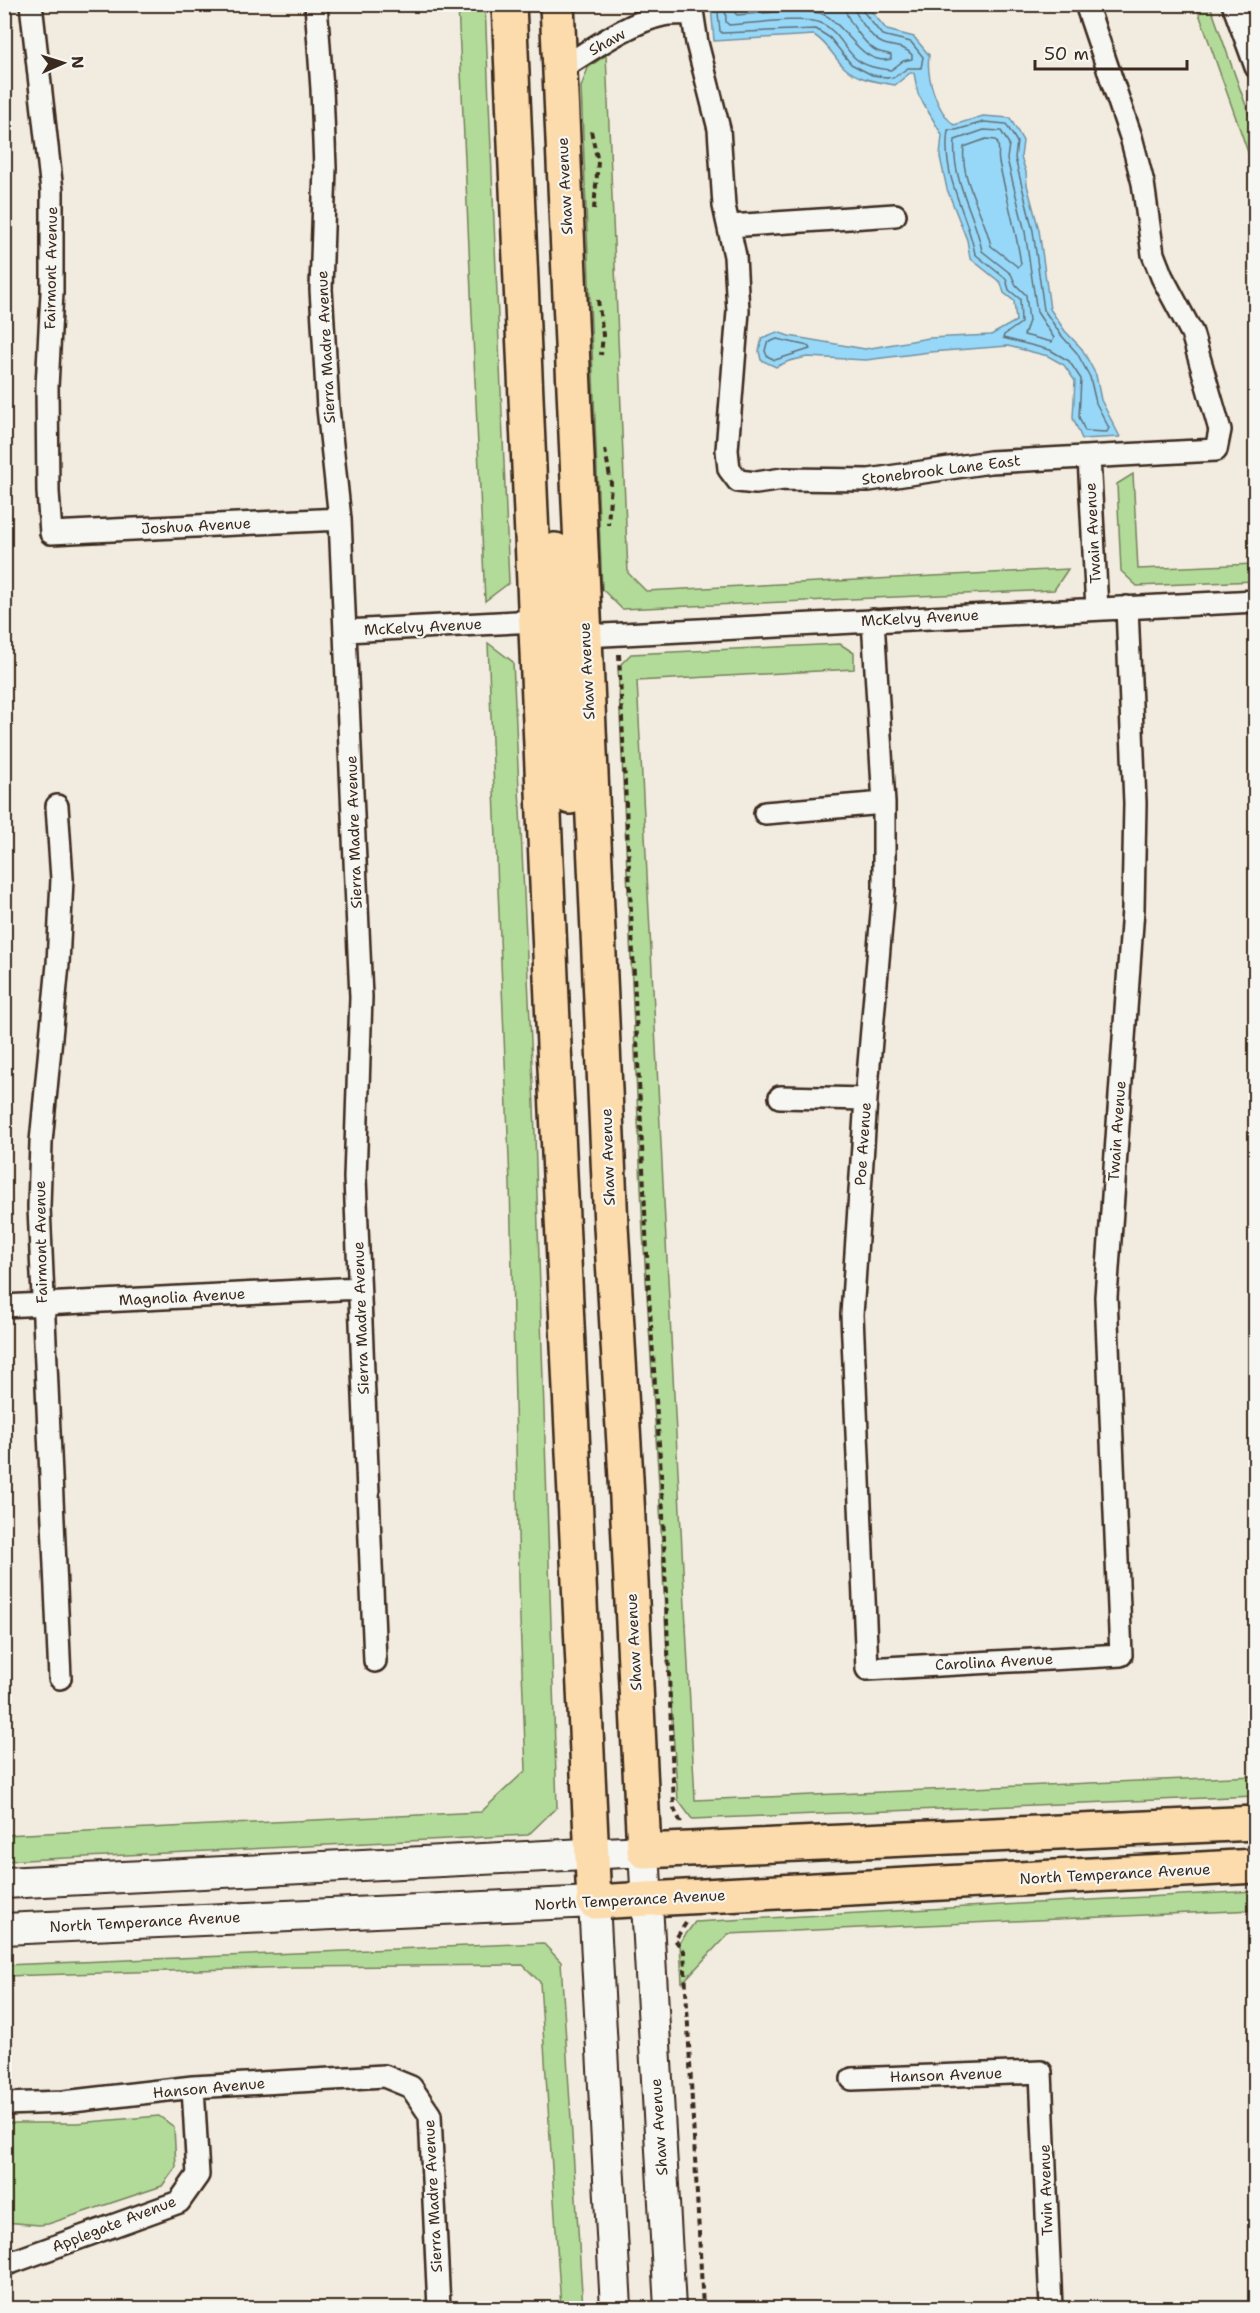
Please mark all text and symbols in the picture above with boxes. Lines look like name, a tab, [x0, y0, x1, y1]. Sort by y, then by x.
street label: Shaw	[585, 24, 629, 60]
north arrow	[33, 33, 93, 93]
scale bar	[1035, 33, 1186, 71]
text: 50 m	[1044, 42, 1089, 66]
text: N	[67, 55, 88, 69]
street label: Shaw Avenue	[552, 137, 578, 235]
street label: Fairmont Avenue	[40, 206, 62, 330]
street label: Sierra Madre Avenue	[312, 270, 340, 424]
street label: Stonebrook Lane East	[860, 450, 1022, 490]
street label: Twain Avenue	[1080, 482, 1106, 584]
street label: Joshua Avenue	[141, 513, 251, 539]
street label: McKelvy Avenue	[861, 605, 979, 631]
street label: McKelvy Avenue	[364, 614, 482, 640]
street label: Shaw Avenue	[574, 622, 600, 720]
street label: Sierra Madre Avenue	[341, 755, 367, 909]
street label: Twain Avenue	[1103, 1080, 1131, 1182]
street label: Poe Avenue	[850, 1102, 876, 1186]
street label: Shaw Avenue	[596, 1108, 620, 1206]
street label: Fairmont Avenue	[30, 1180, 52, 1304]
street label: Sierra Madre Avenue	[348, 1241, 374, 1395]
street label: Magnolia Avenue	[118, 1284, 246, 1310]
street label: Shaw Avenue	[621, 1593, 647, 1691]
street label: Carolina Avenue	[934, 1649, 1054, 1675]
street label: North Temperance Avenue	[1019, 1859, 1211, 1889]
street label: North Temperance Avenue	[534, 1885, 726, 1915]
street label: North Temperance Avenue	[49, 1907, 241, 1937]
street label: Hanson Avenue	[889, 2063, 1003, 2087]
street label: Hanson Avenue	[152, 2073, 266, 2103]
street label: Shaw Avenue	[646, 2078, 672, 2176]
street label: Sierra Madre Avenue	[419, 2119, 447, 2273]
street label: Twin Avenue	[1034, 2144, 1058, 2236]
street label: Applegate Avenue	[49, 2191, 179, 2257]

